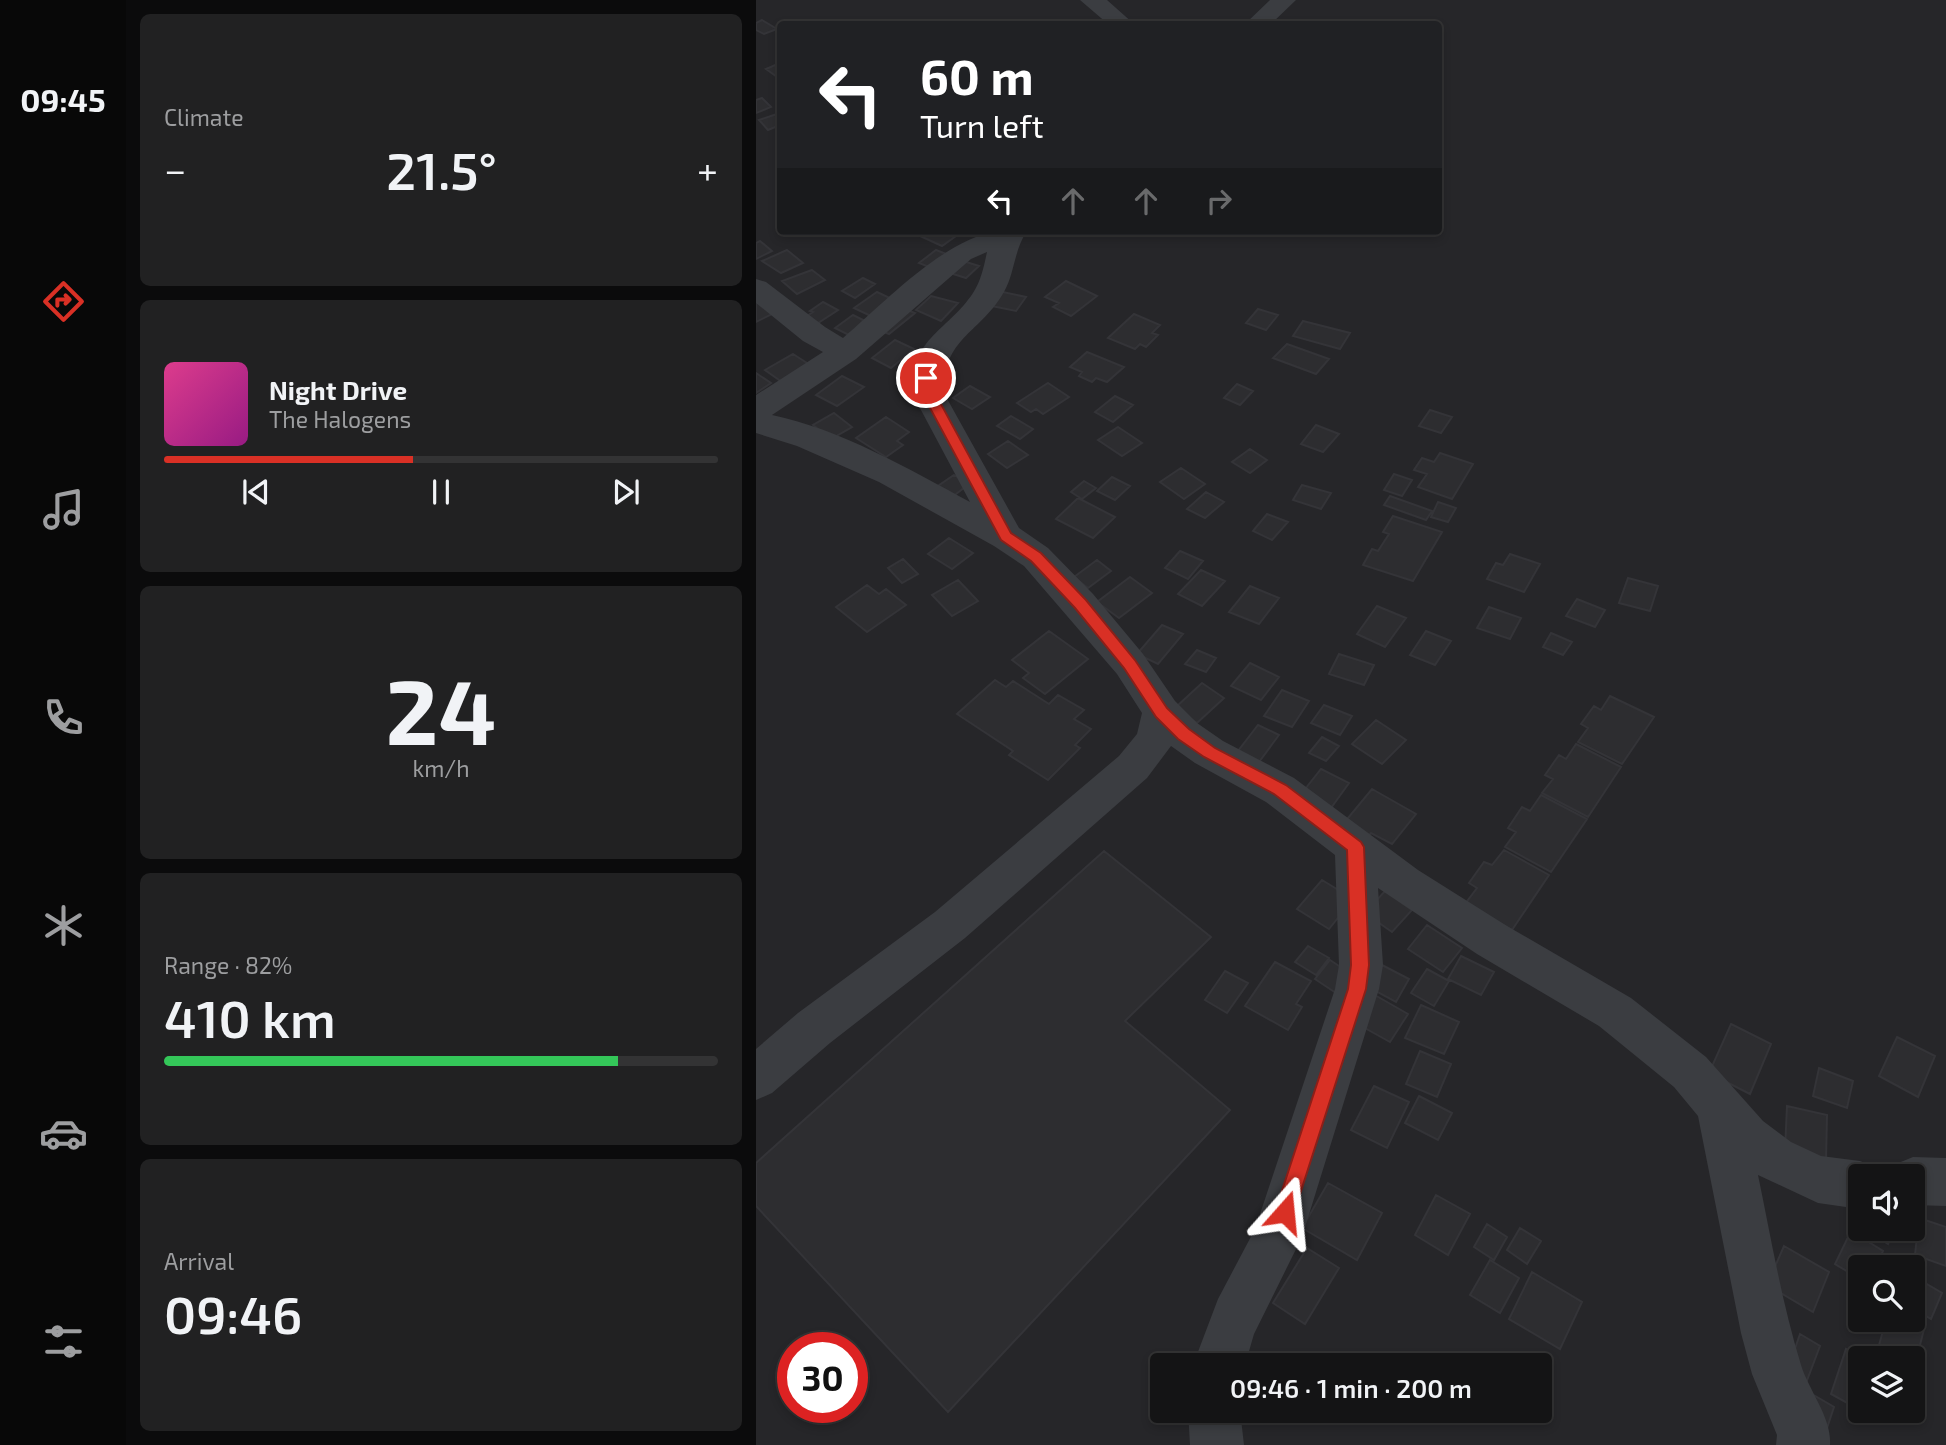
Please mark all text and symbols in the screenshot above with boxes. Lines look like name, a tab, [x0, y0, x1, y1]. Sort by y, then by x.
text: 60 m	[920, 46, 1034, 105]
icon: left	[805, 49, 896, 140]
text: 09:45	[20, 80, 106, 118]
text: Climate	[164, 103, 244, 131]
text: Turn left	[920, 106, 1044, 144]
text: 21.5°	[386, 138, 497, 200]
text: −	[164, 146, 186, 192]
text: +	[697, 146, 718, 192]
icon: left	[981, 182, 1019, 220]
icon: ahead	[1054, 182, 1092, 220]
icon: ahead	[1127, 182, 1165, 220]
icon: right	[1200, 182, 1238, 220]
icon: directions	[39, 277, 88, 326]
pin	[896, 348, 956, 408]
icon: arrive	[907, 359, 945, 397]
text: Night Drive	[269, 374, 407, 405]
text: The Halogens	[269, 405, 411, 433]
icon: previous	[237, 473, 275, 511]
icon: pause	[422, 473, 460, 511]
icon: next	[607, 473, 645, 511]
icon: music	[39, 485, 88, 534]
text: 24	[386, 654, 496, 763]
icon: phone	[39, 693, 88, 742]
text: km/h	[412, 754, 470, 782]
icon: climate	[39, 901, 88, 950]
text: Range · 82%	[164, 951, 292, 979]
text: 410 km	[164, 986, 336, 1048]
icon: car	[39, 1109, 88, 1158]
map controls	[1848, 1164, 1925, 1423]
button: sound	[1848, 1164, 1925, 1241]
position arrow	[1248, 1175, 1322, 1249]
text: Arrival	[164, 1247, 234, 1275]
button: search	[1848, 1255, 1925, 1332]
text: 09:46	[164, 1282, 302, 1344]
icon: filters	[39, 1317, 88, 1366]
speed limit sign: 30	[777, 1332, 868, 1423]
button: layers	[1848, 1346, 1925, 1423]
text: 09:46 · 1 min · 200 m	[1230, 1372, 1472, 1403]

